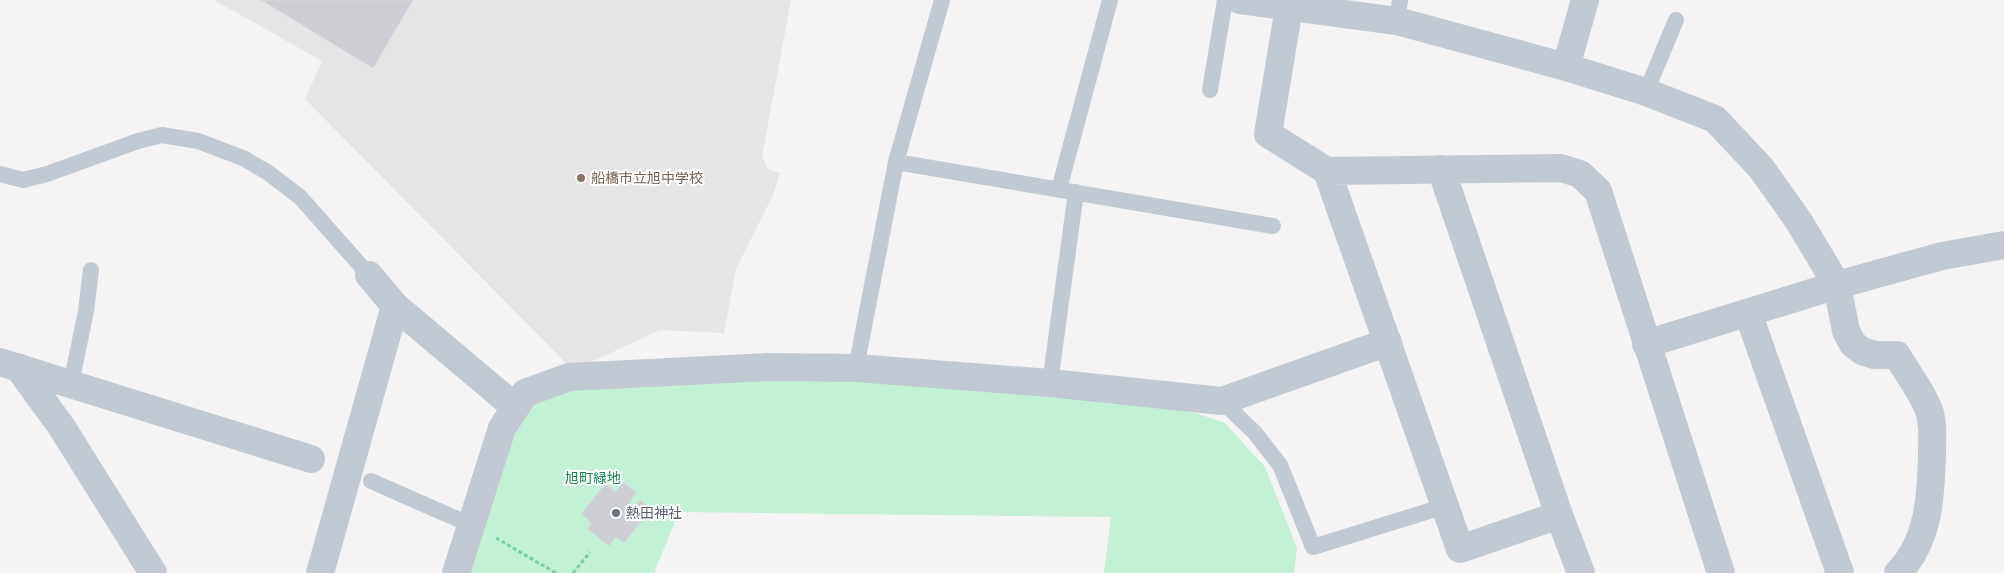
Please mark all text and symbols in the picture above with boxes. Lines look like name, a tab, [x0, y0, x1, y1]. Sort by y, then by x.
place label: 船橋市立旭中学校	[591, 169, 703, 187]
marker: 船橋市立旭中学校	[575, 172, 587, 184]
park label: 旭町緑地	[565, 469, 621, 487]
place label: 熱田神社	[626, 504, 682, 522]
marker: 熱田神社	[610, 507, 622, 519]

